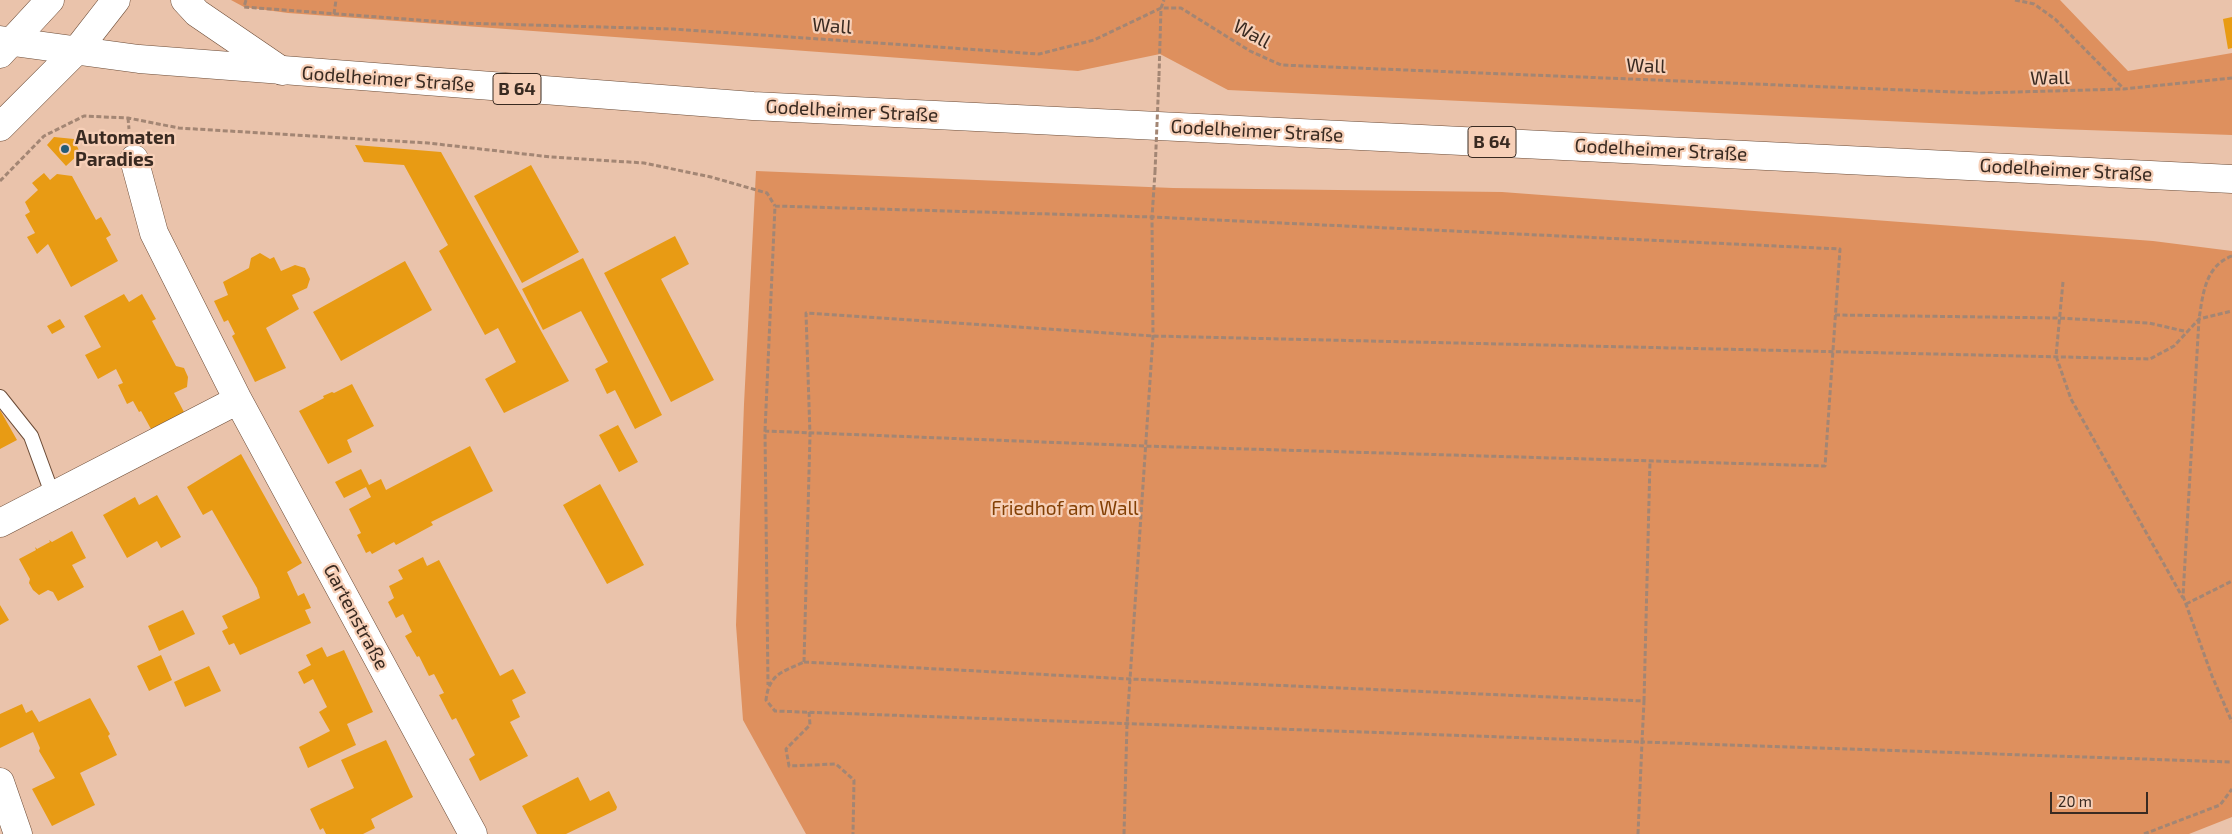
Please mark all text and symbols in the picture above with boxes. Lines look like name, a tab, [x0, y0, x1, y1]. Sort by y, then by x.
street label: Wall	[812, 13, 852, 39]
street label: Wall	[1229, 14, 1275, 54]
street label: Wall	[1626, 54, 1666, 78]
street label: Godelheimer Straße	[301, 62, 475, 96]
street label: Wall	[2030, 66, 2070, 90]
road number: B 64	[493, 74, 541, 105]
street label: Godelheimer Straße	[765, 95, 939, 127]
street label: Godelheimer Straße	[1170, 115, 1344, 147]
road number: B 64	[1468, 126, 1516, 158]
place label: Automaten Paradies	[75, 127, 175, 171]
street label: Godelheimer Straße	[1574, 134, 1748, 166]
marker: Automaten Paradies	[59, 143, 71, 155]
street label: Godelheimer Straße	[1979, 154, 2153, 186]
park label: Friedhof am Wall	[991, 498, 1139, 520]
street label: Gartenstraße	[319, 560, 393, 674]
scale bar	[2052, 782, 2150, 814]
text: 20 m	[2058, 792, 2092, 810]

